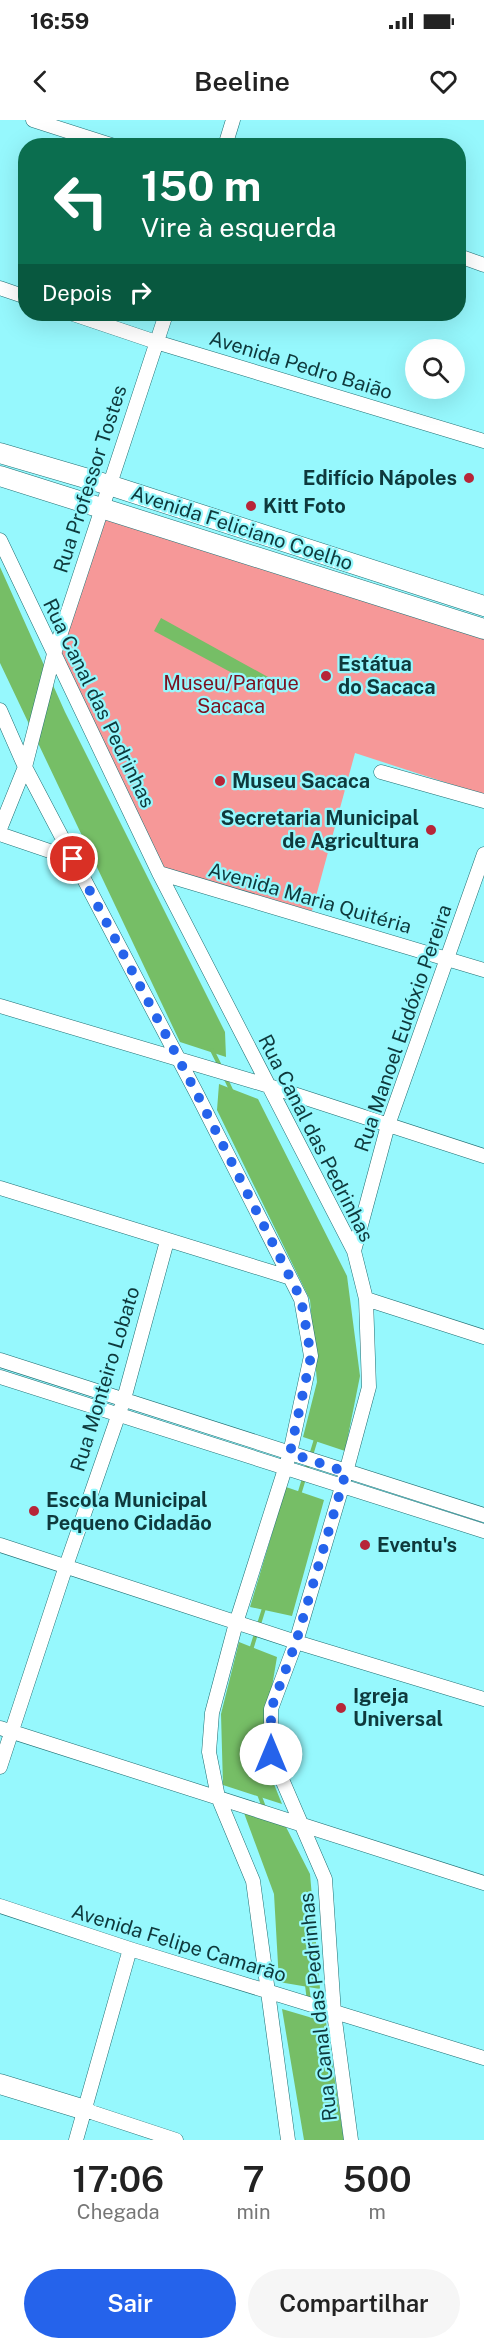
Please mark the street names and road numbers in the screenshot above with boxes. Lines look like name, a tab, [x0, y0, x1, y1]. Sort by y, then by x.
street label: Avenida Pedro Baião	[207, 326, 395, 404]
street label: Rua Professor Tostes	[48, 382, 132, 576]
street label: Avenida Feliciano Coelho	[128, 481, 356, 575]
street label: Rua Canal das Pedrinhas	[38, 595, 160, 811]
street label: Avenida Maria Quitéria	[206, 857, 414, 939]
street label: Rua Manoel Eudóxio Pereira	[349, 901, 457, 1155]
street label: Rua Canal das Pedrinhas	[253, 1030, 379, 1246]
street label: Rua Monteiro Lobato	[65, 1284, 145, 1474]
street label: Rua Canal das Pedrinhas	[294, 1892, 342, 2122]
street label: Avenida Felipe Camarão	[69, 1899, 289, 1987]

